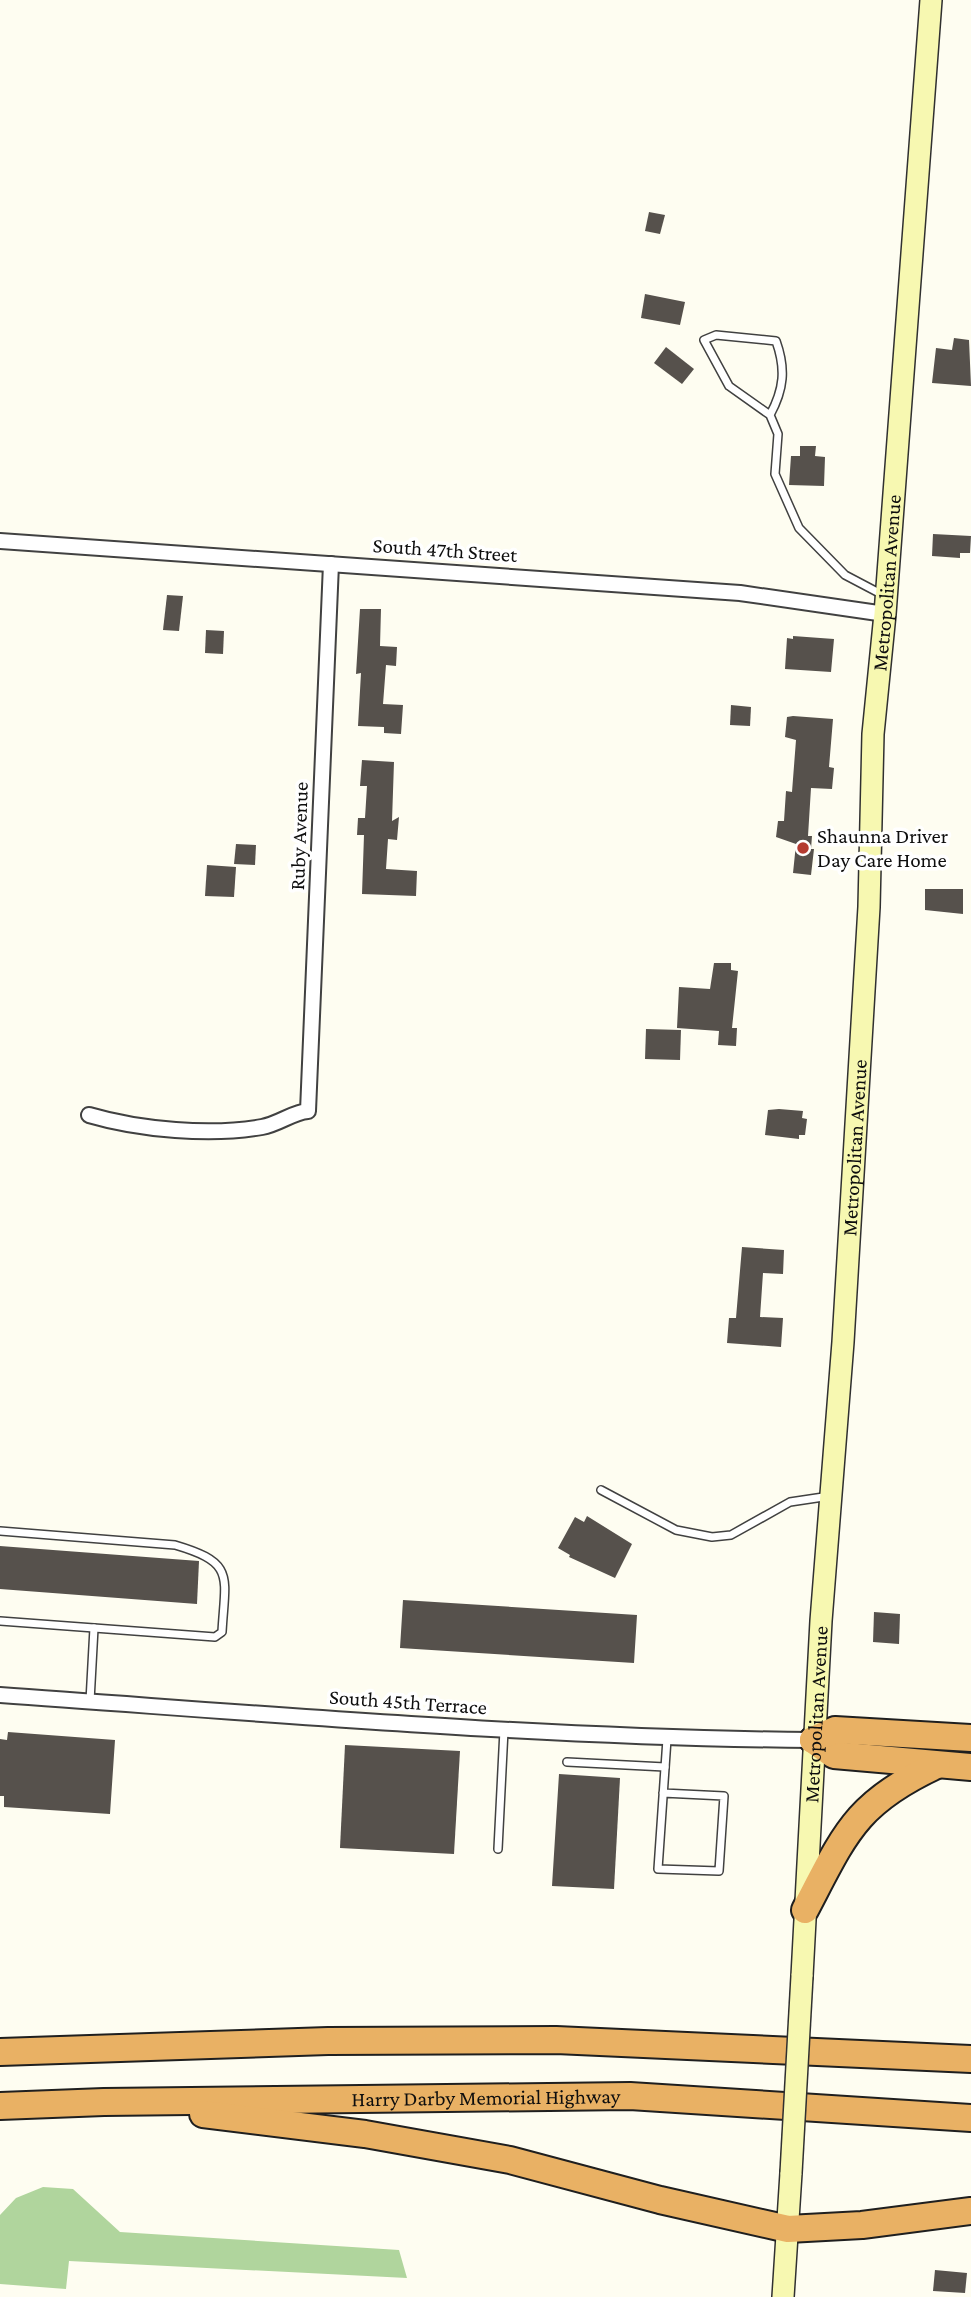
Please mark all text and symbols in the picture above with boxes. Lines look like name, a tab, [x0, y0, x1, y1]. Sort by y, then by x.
street label: Metropolitan Avenue	[867, 494, 906, 672]
street label: South 47th Street	[372, 533, 519, 567]
street label: Ruby Avenue	[285, 781, 313, 891]
place label: Shaunna Driver Day Care Home	[817, 824, 949, 872]
marker: Shaunna Driver Day Care Home	[795, 840, 811, 856]
street label: Metropolitan Avenue	[837, 1059, 872, 1237]
street label: Metropolitan Avenue	[799, 1625, 833, 1803]
street label: South 45th Terrace	[328, 1685, 488, 1719]
street label: Harry Darby Memorial Highway	[351, 2084, 621, 2111]

